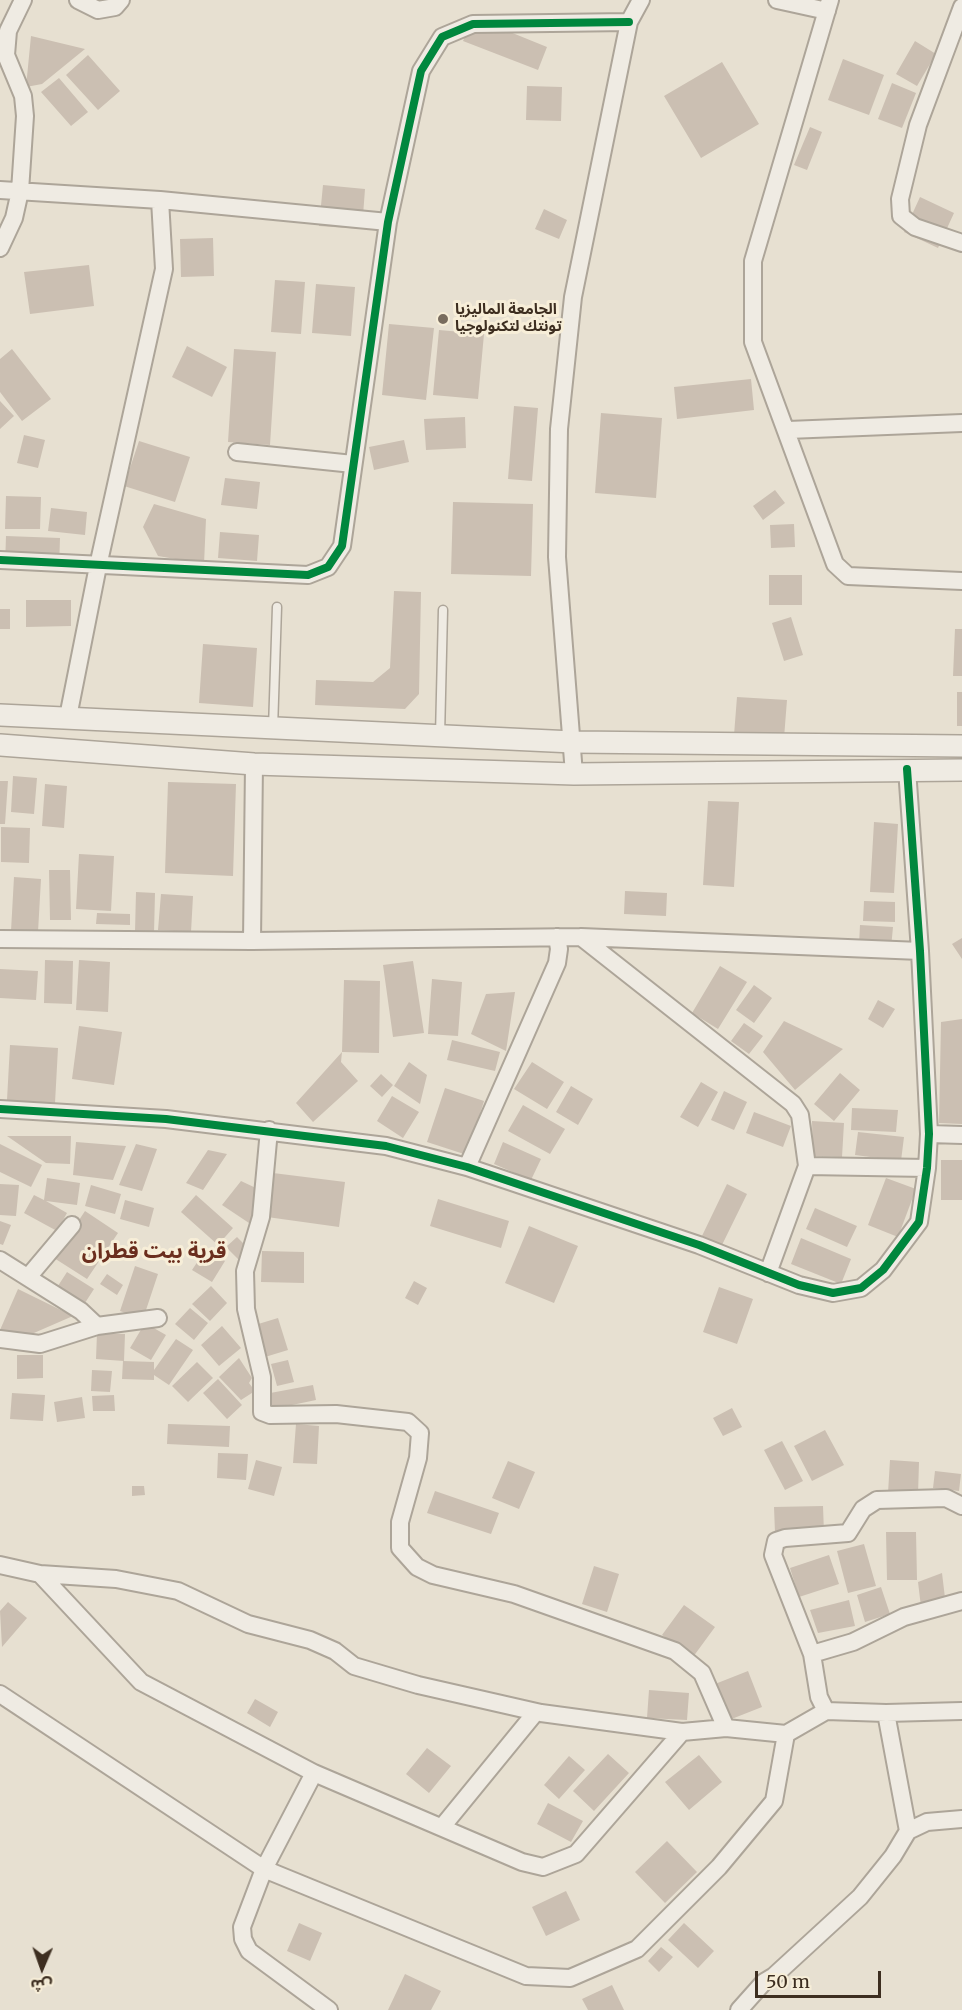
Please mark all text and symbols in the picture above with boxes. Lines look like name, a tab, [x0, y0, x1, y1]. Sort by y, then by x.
place label: الجامعة الماليزيا تونتك لتكنولوجيا	[455, 301, 562, 336]
marker: الجامعة الماليزيا تونتك لتكنولوجيا	[436, 312, 450, 326]
district label: قرية بيت قطران	[82, 1239, 226, 1265]
north arrow	[12, 1938, 72, 1998]
scale bar	[758, 1959, 884, 1997]
text: 50 m	[766, 1970, 810, 1993]
text: ش	[30, 1976, 53, 1996]

